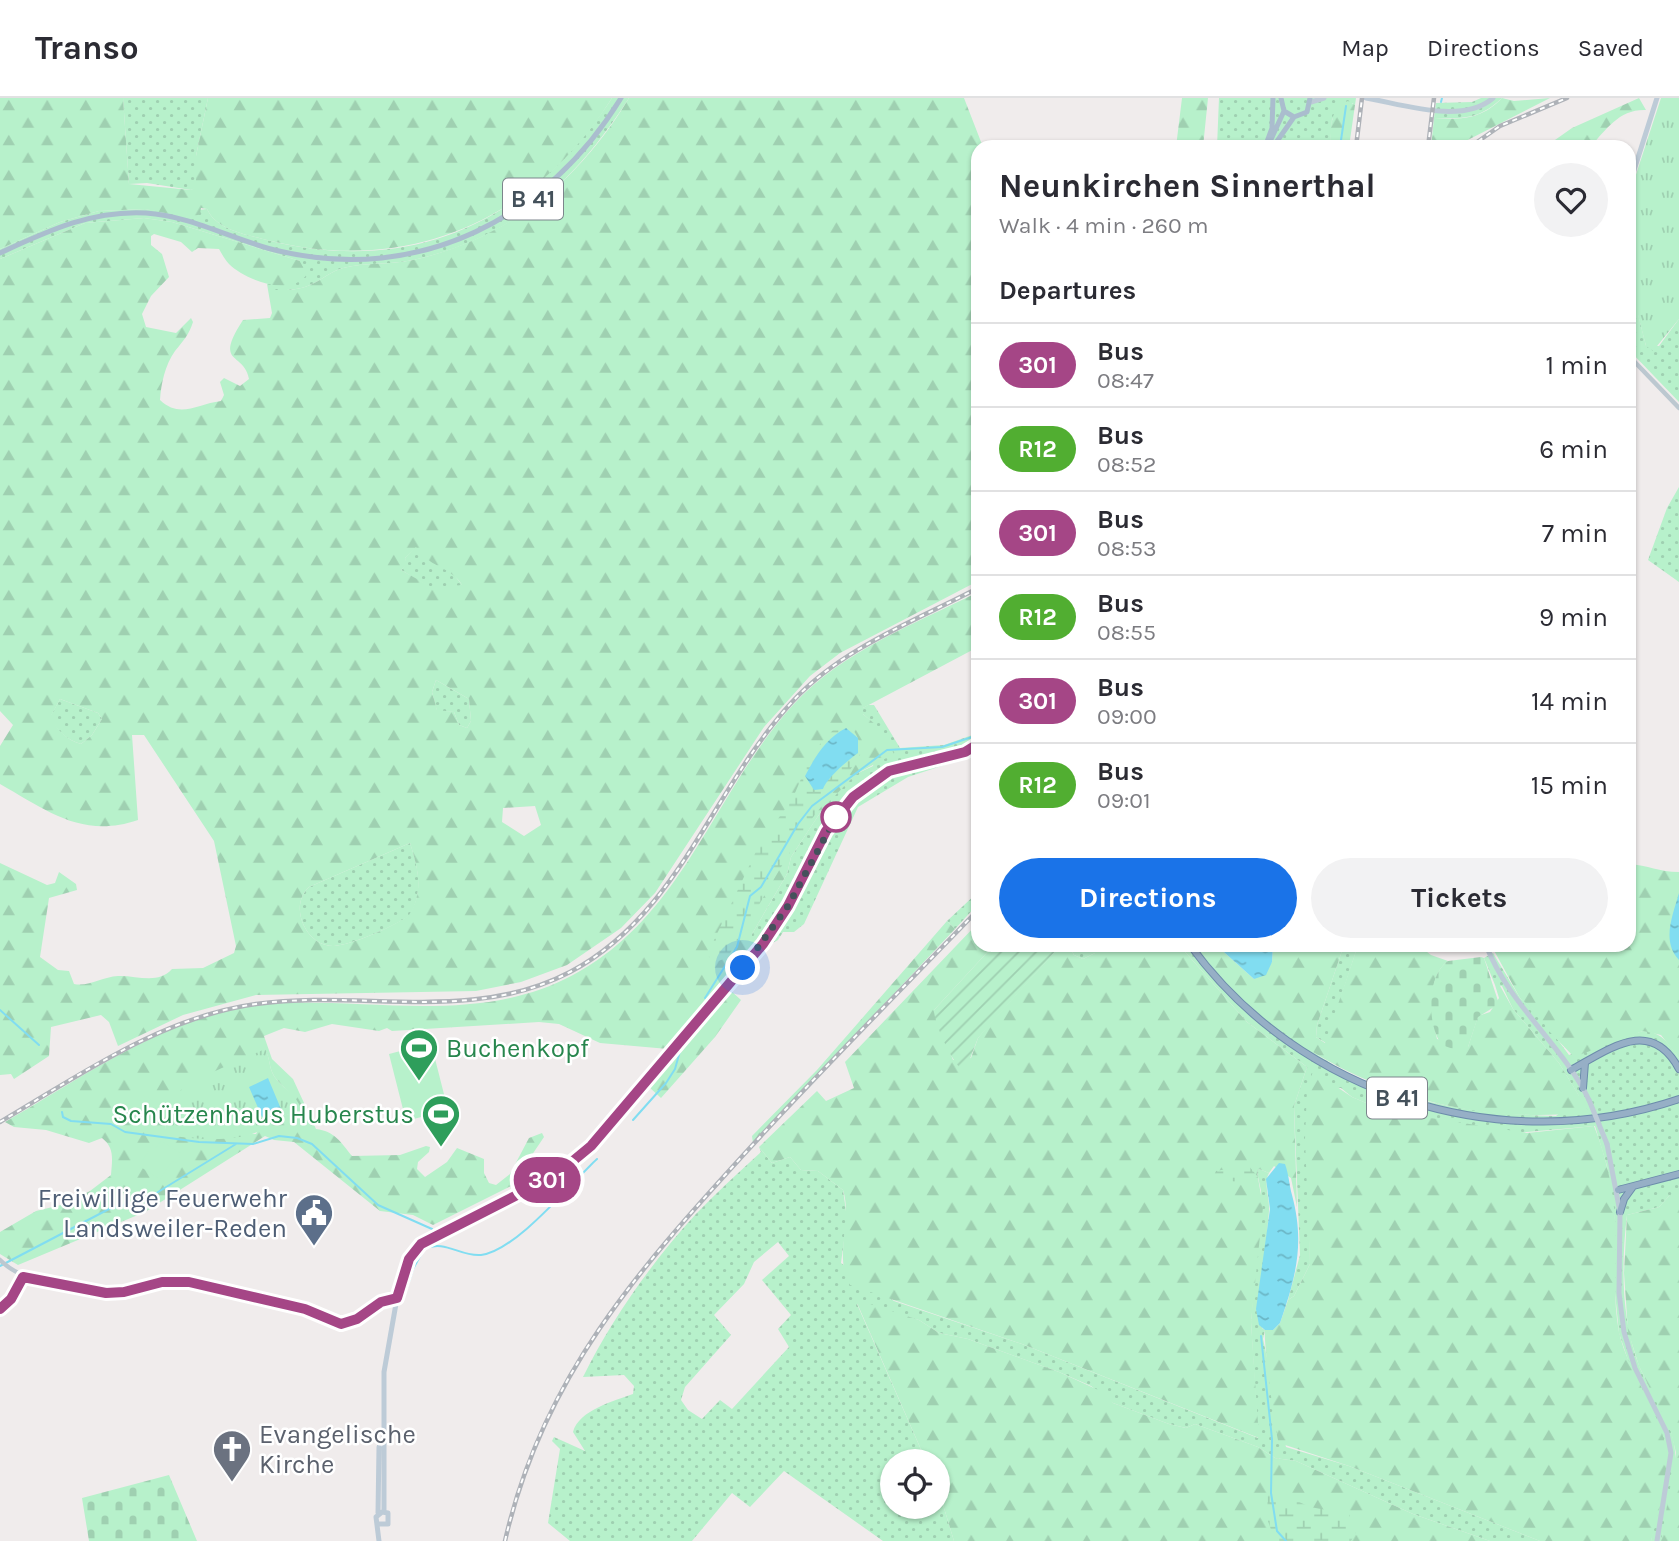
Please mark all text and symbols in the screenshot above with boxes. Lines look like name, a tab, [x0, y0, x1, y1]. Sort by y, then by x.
text: Transo	[35, 29, 139, 67]
text: Map	[1341, 34, 1389, 62]
text: Directions	[1427, 34, 1540, 62]
text: Saved	[1578, 34, 1644, 62]
button: heart	[1534, 163, 1608, 237]
text: Neunkirchen Sinnerthal	[999, 167, 1375, 205]
road number: B 41	[503, 178, 563, 220]
text: Walk · 4 min · 260 m	[999, 212, 1209, 239]
text: Departures	[999, 275, 1136, 306]
text: Bus	[1097, 336, 1144, 367]
text: 1 min	[1545, 350, 1608, 381]
text: 301	[1018, 351, 1057, 379]
text: 08:47	[1097, 367, 1154, 394]
text: Bus	[1097, 420, 1144, 451]
text: 6 min	[1539, 434, 1608, 465]
text: R12	[1018, 435, 1057, 463]
text: 08:52	[1097, 451, 1156, 478]
text: Bus	[1097, 504, 1144, 535]
text: 7 min	[1542, 518, 1608, 549]
text: 301	[1018, 519, 1057, 547]
text: 08:53	[1097, 535, 1157, 562]
text: Bus	[1097, 588, 1144, 619]
text: 9 min	[1539, 602, 1608, 633]
text: R12	[1018, 603, 1057, 631]
text: 08:55	[1097, 619, 1156, 646]
text: Bus	[1097, 672, 1144, 703]
text: 14 min	[1531, 686, 1608, 717]
text: 301	[1018, 687, 1057, 715]
text: 09:00	[1097, 703, 1157, 730]
text: Bus	[1097, 756, 1144, 787]
text: 15 min	[1531, 770, 1608, 801]
text: R12	[1018, 771, 1057, 799]
text: 09:01	[1097, 787, 1151, 814]
unlabelled marker	[821, 802, 851, 832]
button: Directions	[999, 858, 1297, 938]
button: Tickets	[1311, 858, 1608, 938]
your location	[725, 950, 760, 985]
sports icon: Buchenkopf	[398, 1027, 440, 1082]
place label: Buchenkopf	[446, 1033, 590, 1064]
road number: B 41	[1367, 1078, 1427, 1118]
sports icon: Schützenhaus Huberstus	[420, 1093, 462, 1148]
place label: Schützenhaus Huberstus	[113, 1099, 414, 1130]
line badge: 301	[507, 1157, 587, 1203]
text: 301	[528, 1166, 566, 1194]
place label: Freiwillige Feuerwehr Landsweiler-Reden	[38, 1183, 288, 1244]
public building icon: Freiwillige Feuerwehr Landsweiler-Reden	[293, 1192, 335, 1247]
place label: Evangelische Kirche	[259, 1419, 416, 1480]
church icon: Evangelische Kirche	[211, 1428, 253, 1483]
map controls	[880, 1449, 950, 1519]
button: locate	[880, 1449, 950, 1519]

